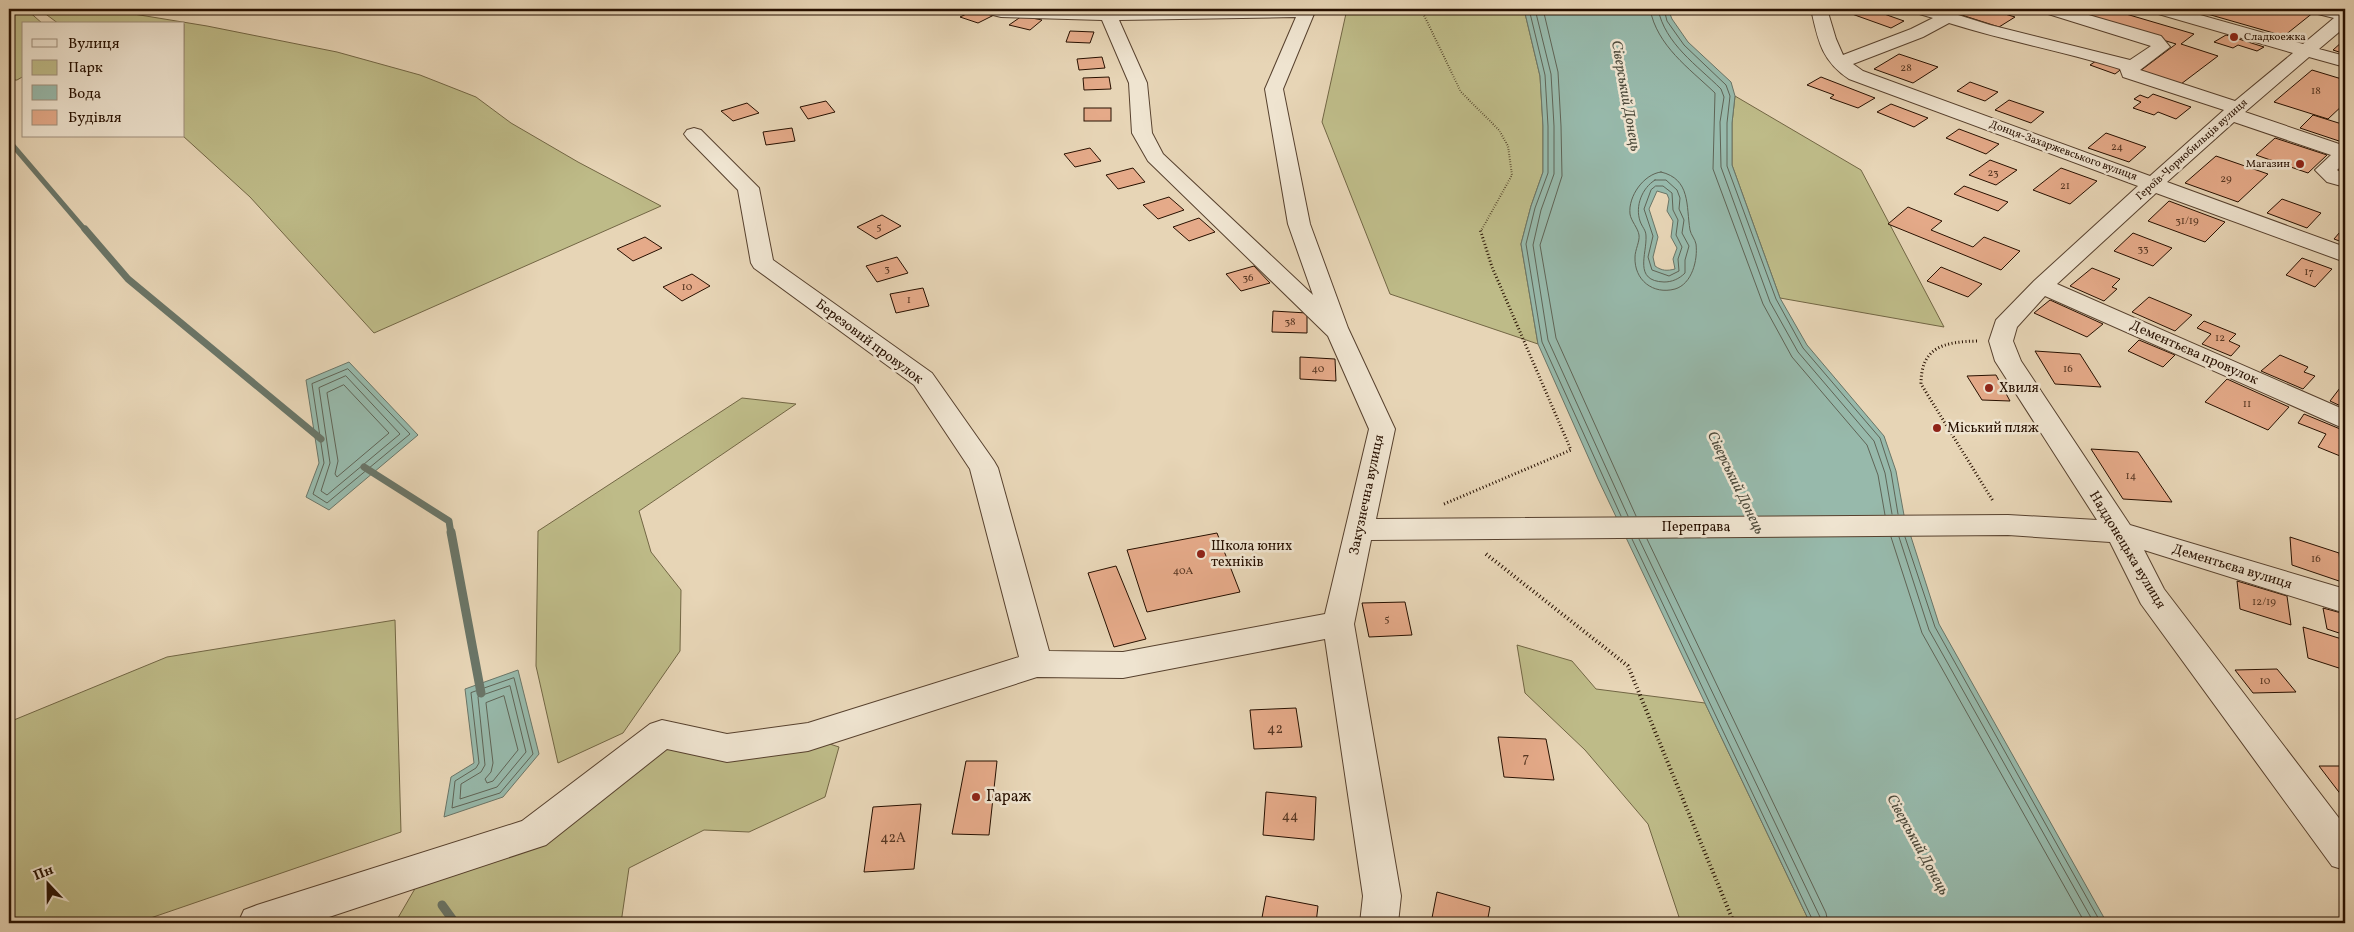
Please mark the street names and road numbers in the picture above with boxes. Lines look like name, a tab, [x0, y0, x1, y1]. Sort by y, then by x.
street label: Героїв-Чорнобильців вулиця	[2133, 96, 2251, 204]
street label: Донця-Захаржевського вулиця	[1987, 117, 2139, 185]
street label: Березовий провулок	[811, 295, 927, 389]
street label: Дементьєва провулок	[2127, 316, 2262, 390]
street label: Закузнечна вулиця	[1345, 433, 1389, 557]
street label: Наддонецька вулиця	[2084, 487, 2170, 613]
street label: Переправа	[1662, 518, 1730, 537]
street label: Дементьєва вулиця	[2170, 540, 2294, 594]

